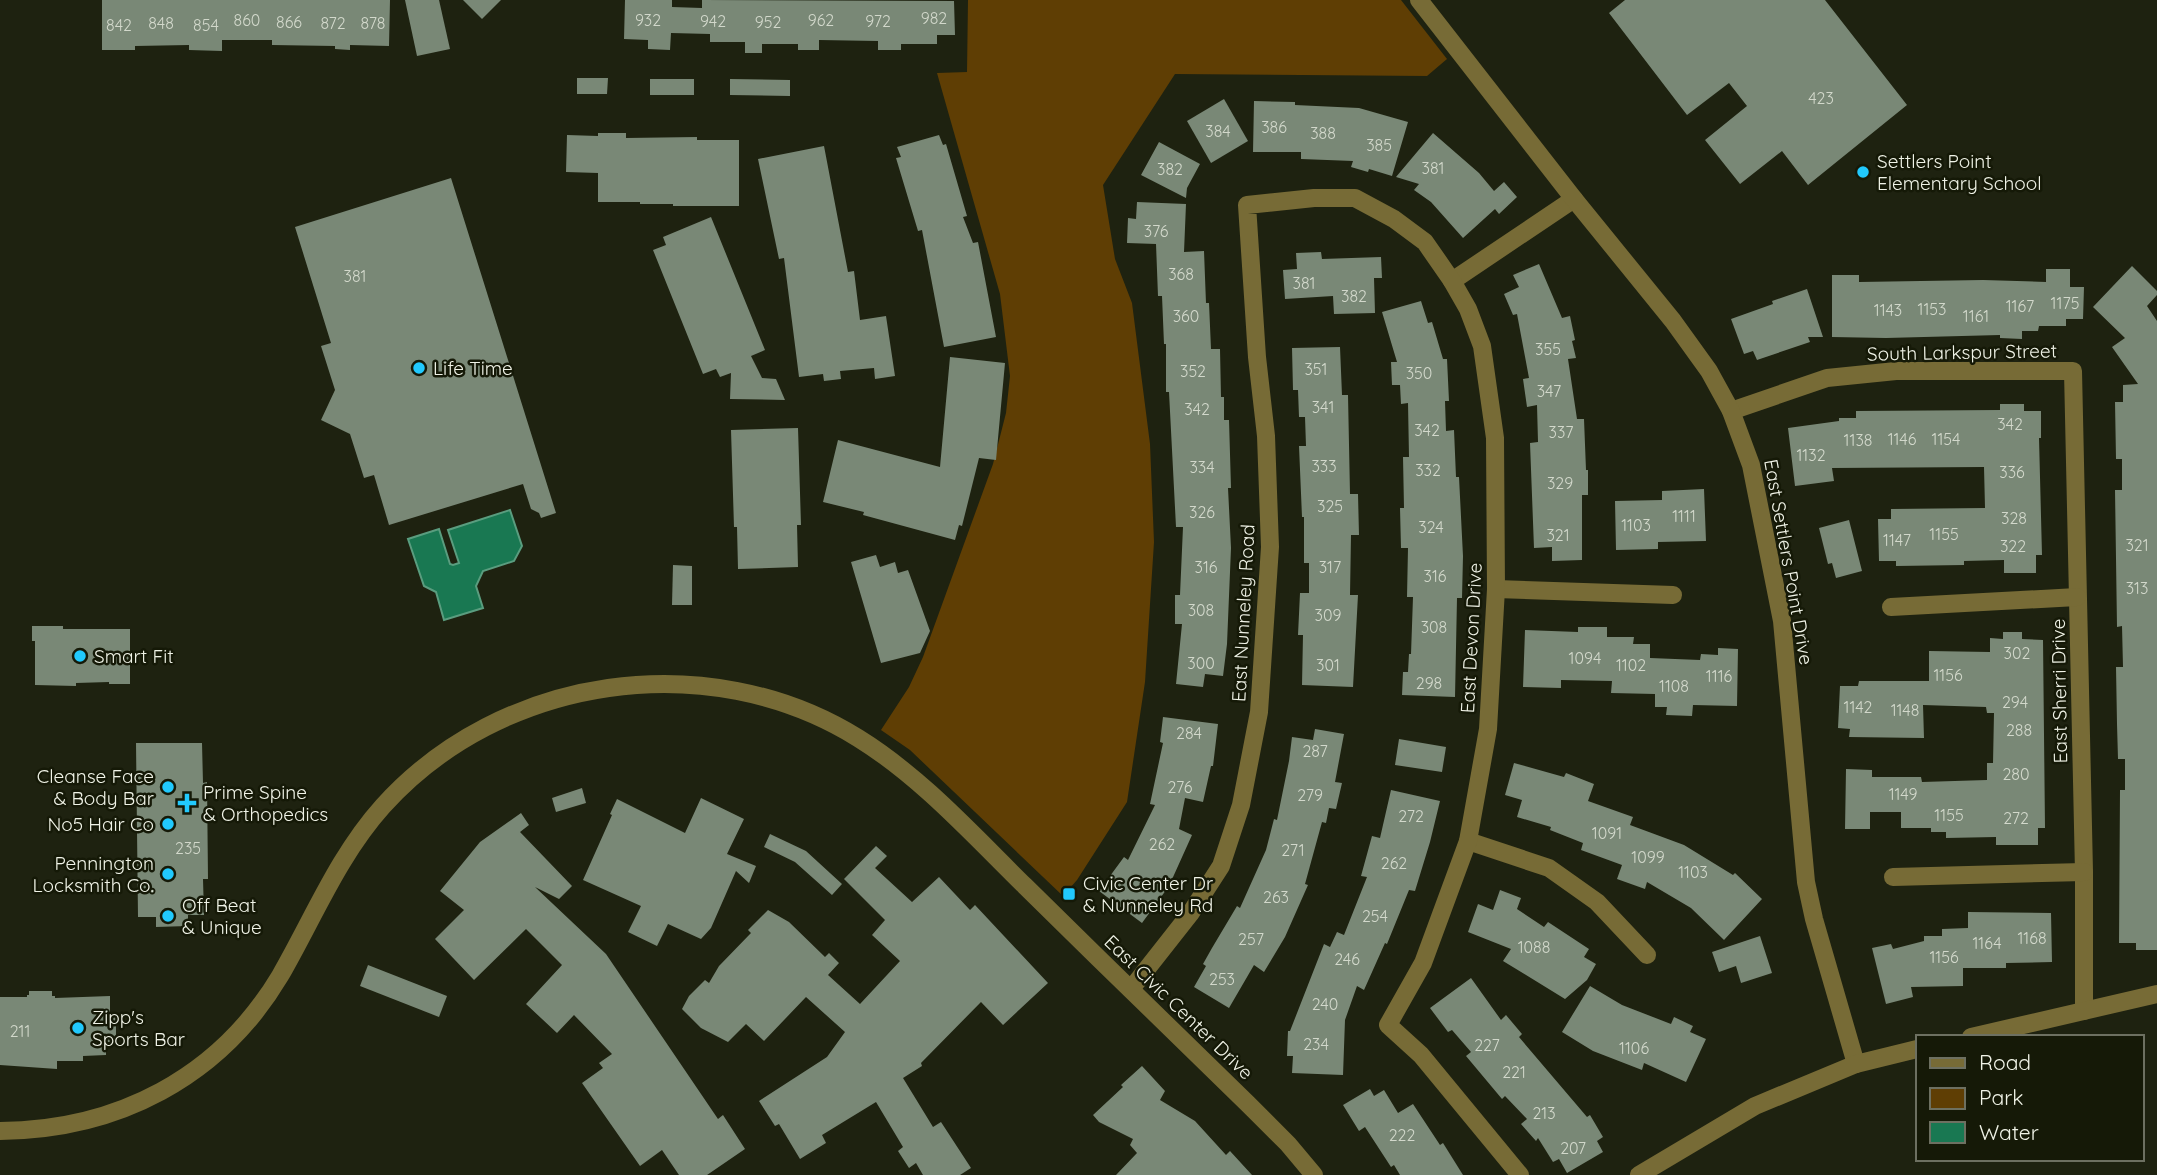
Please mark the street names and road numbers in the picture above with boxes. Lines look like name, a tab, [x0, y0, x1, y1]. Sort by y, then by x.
street label: South Larkspur Street	[1867, 338, 2057, 366]
street label: East Settlers Point Drive	[1759, 457, 1819, 667]
street label: East Nunneley Road	[1226, 523, 1260, 703]
street label: East Devon Drive	[1455, 562, 1487, 714]
street label: East Sherri Drive	[2046, 618, 2072, 764]
street label: East Civic Center Drive	[1099, 930, 1259, 1084]

